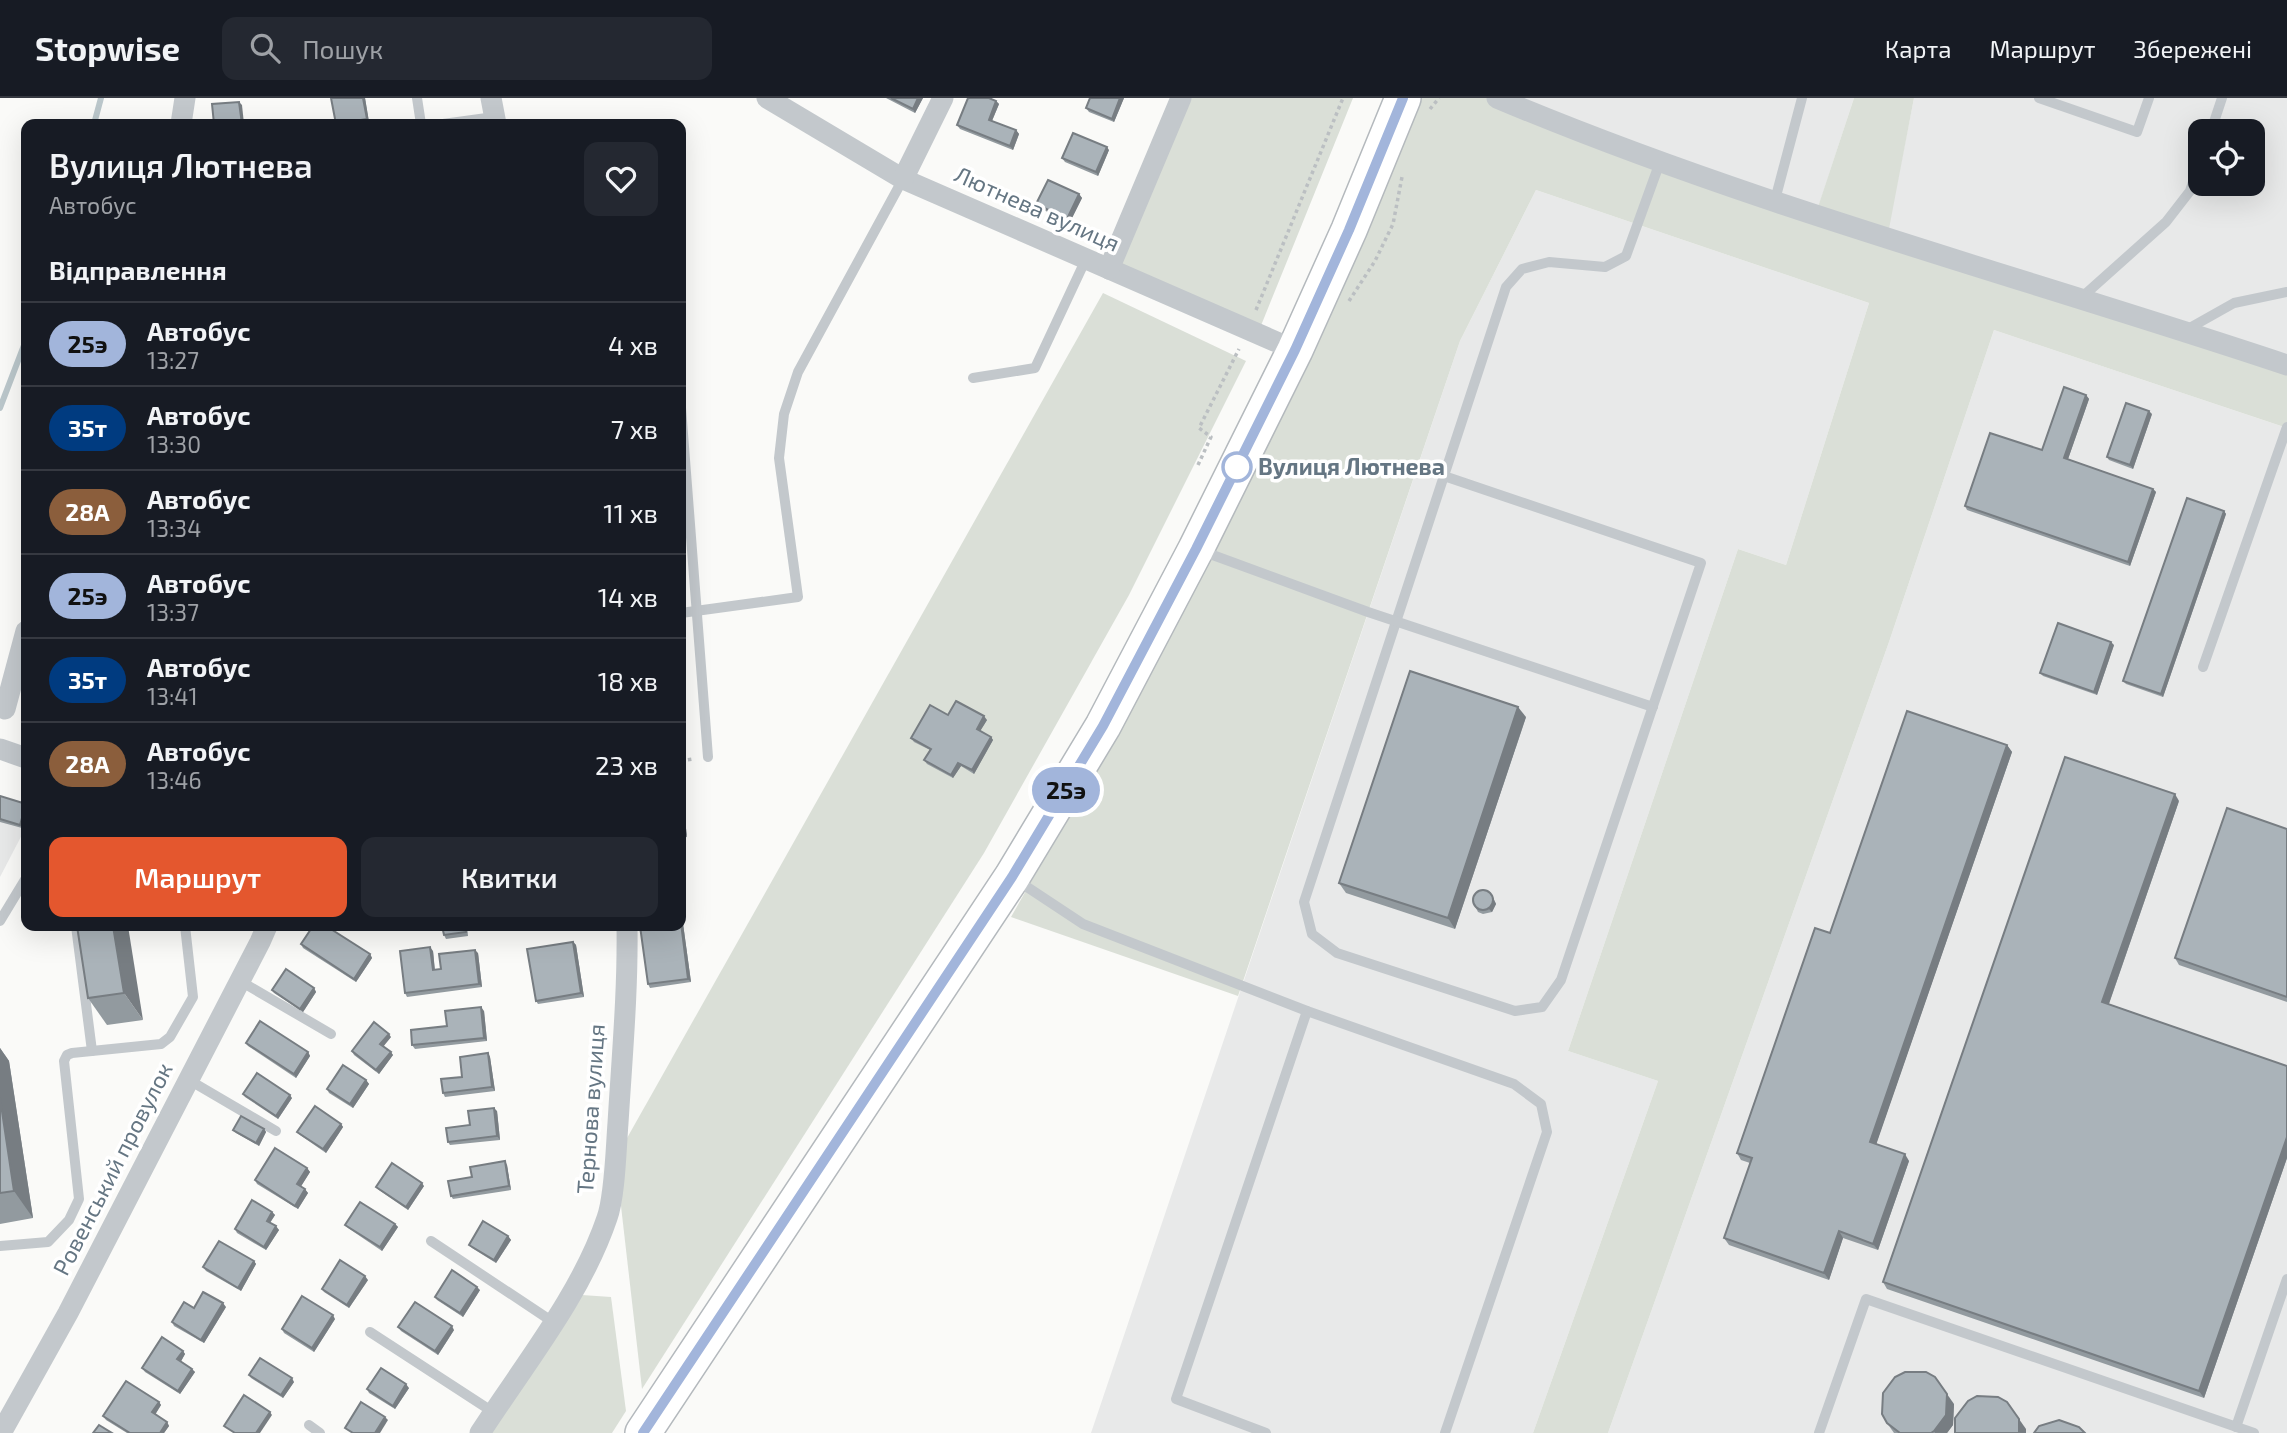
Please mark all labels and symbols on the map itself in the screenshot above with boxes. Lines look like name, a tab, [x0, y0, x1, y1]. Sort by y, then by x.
street label: Лютнева вулиця	[950, 159, 1124, 258]
marker: Вулиця Лютнева	[1222, 452, 1252, 482]
place label: Вулиця Лютнева	[1258, 452, 1445, 480]
line badge: 25э	[1026, 767, 1106, 813]
street label: Тернова вулиця	[570, 1023, 611, 1195]
street label: Ровенський провулок	[46, 1058, 179, 1280]

